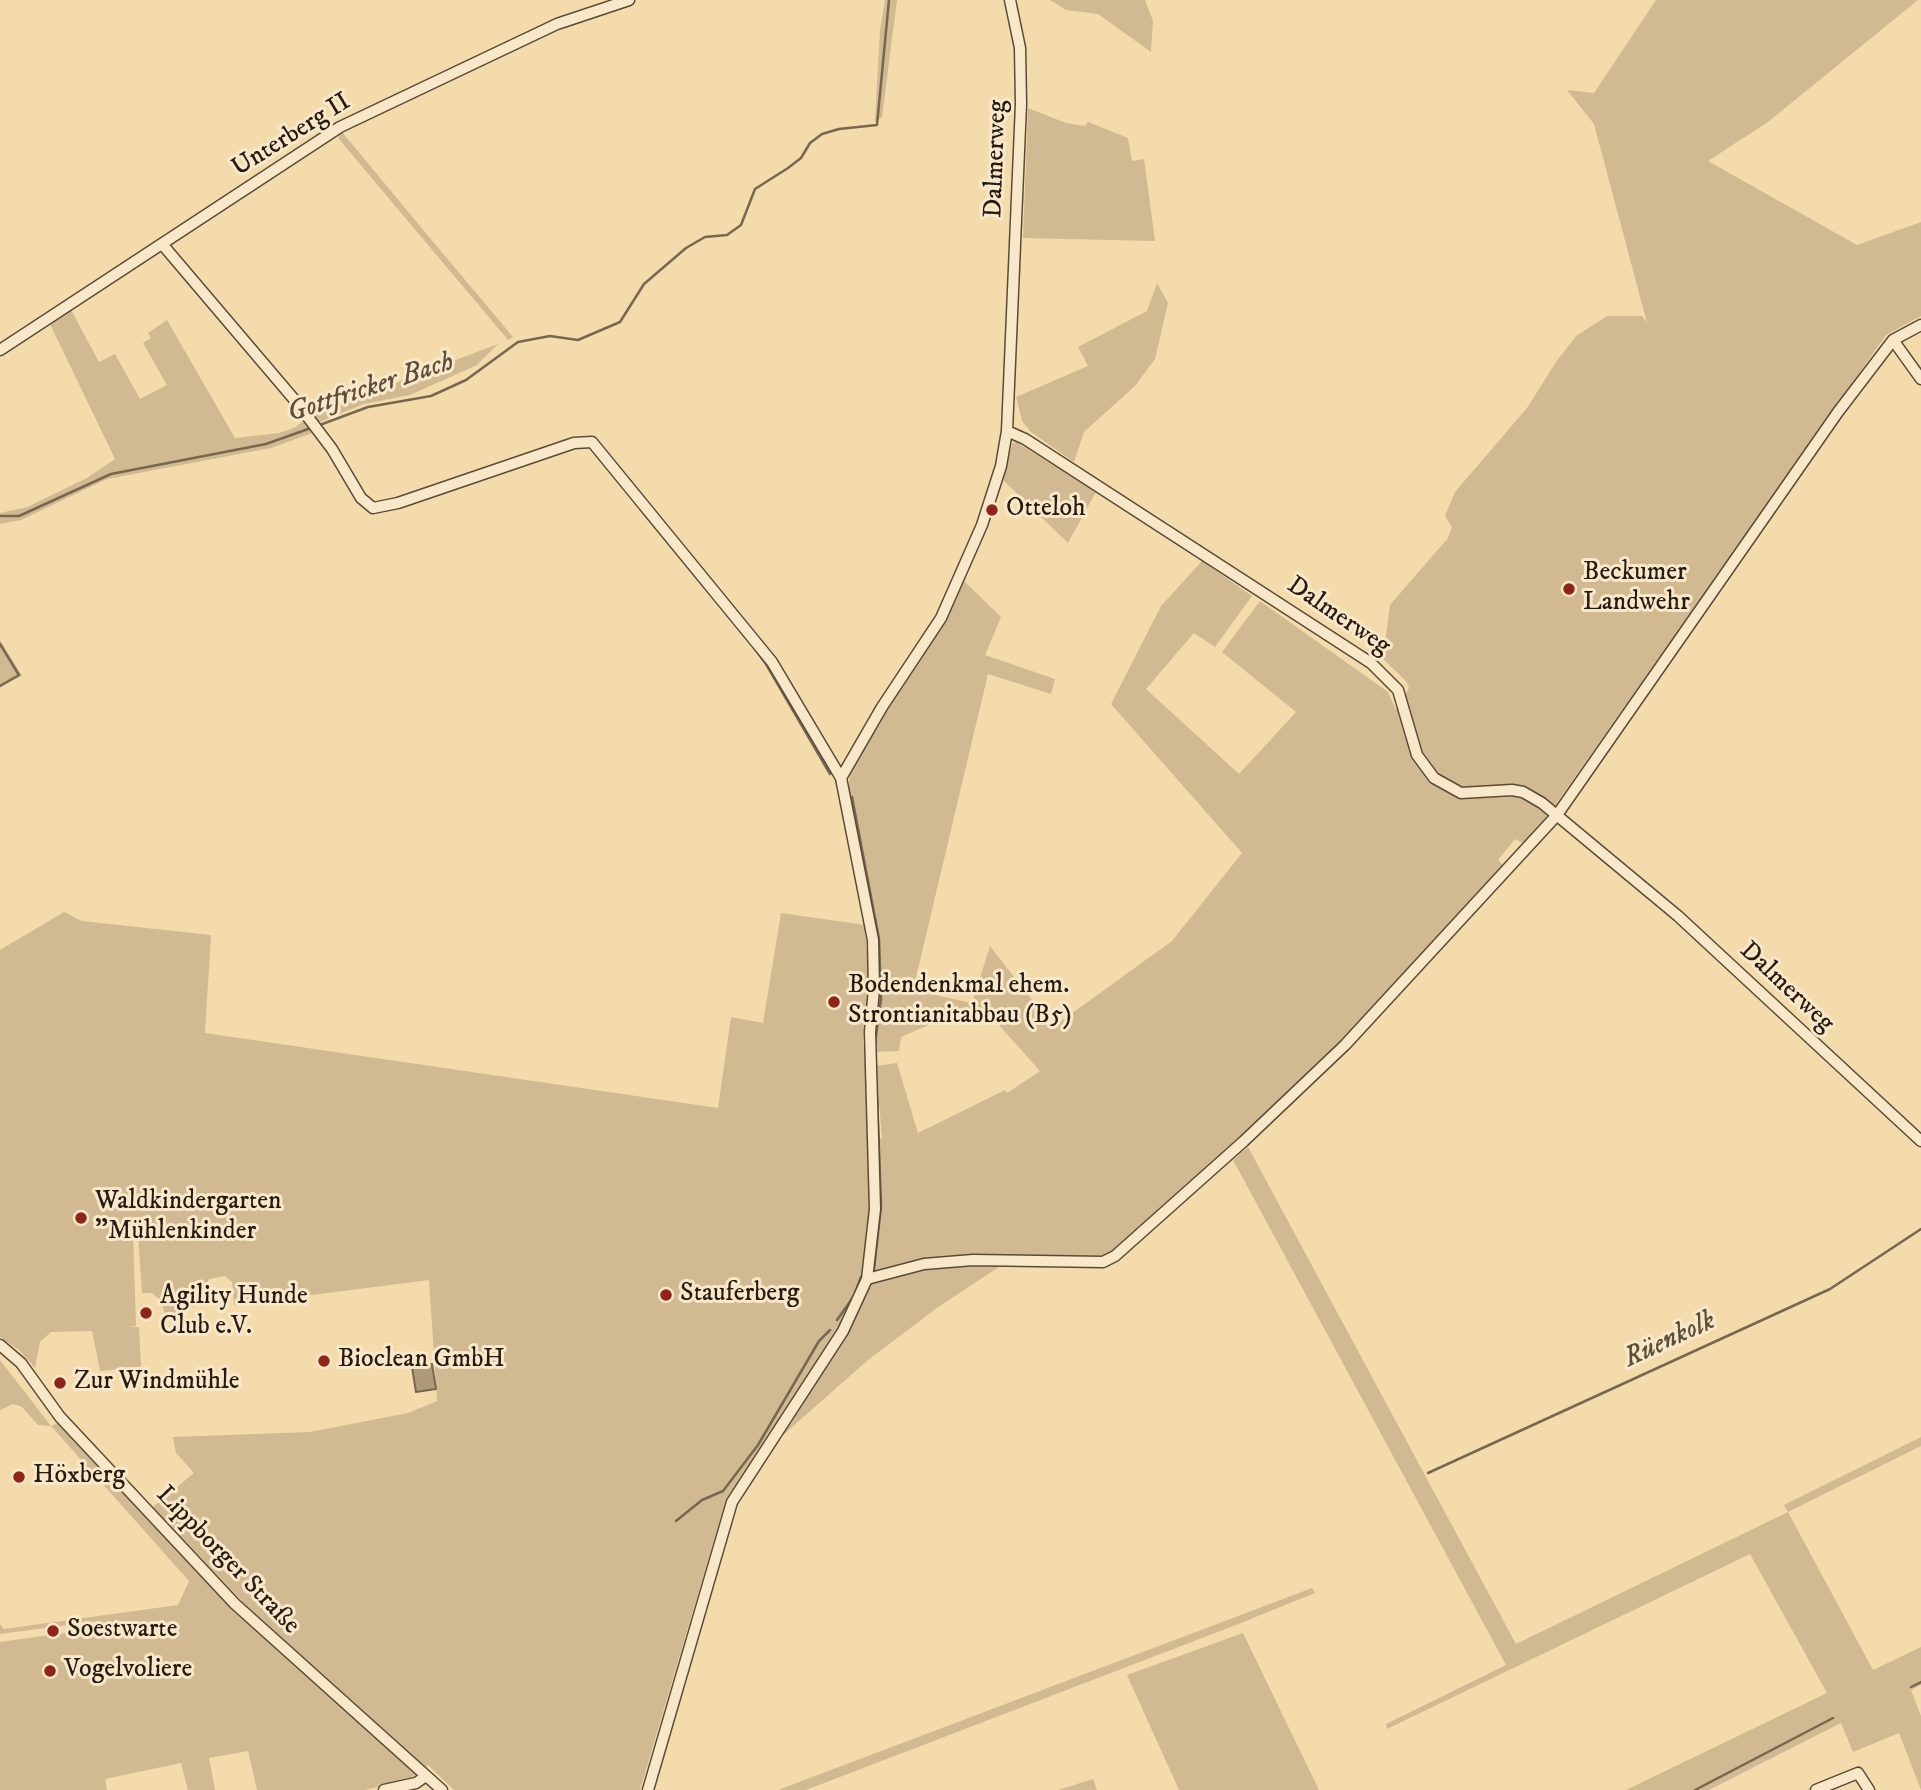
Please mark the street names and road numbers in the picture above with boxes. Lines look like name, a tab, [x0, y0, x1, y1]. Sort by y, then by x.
street label: Unterberg II	[227, 87, 357, 185]
street label: Dalmerweg	[979, 99, 1015, 219]
street label: Dalmerweg	[1280, 571, 1396, 663]
street label: Dalmerweg	[1732, 936, 1840, 1040]
street label: Lippborger Straße	[148, 1480, 306, 1642]

